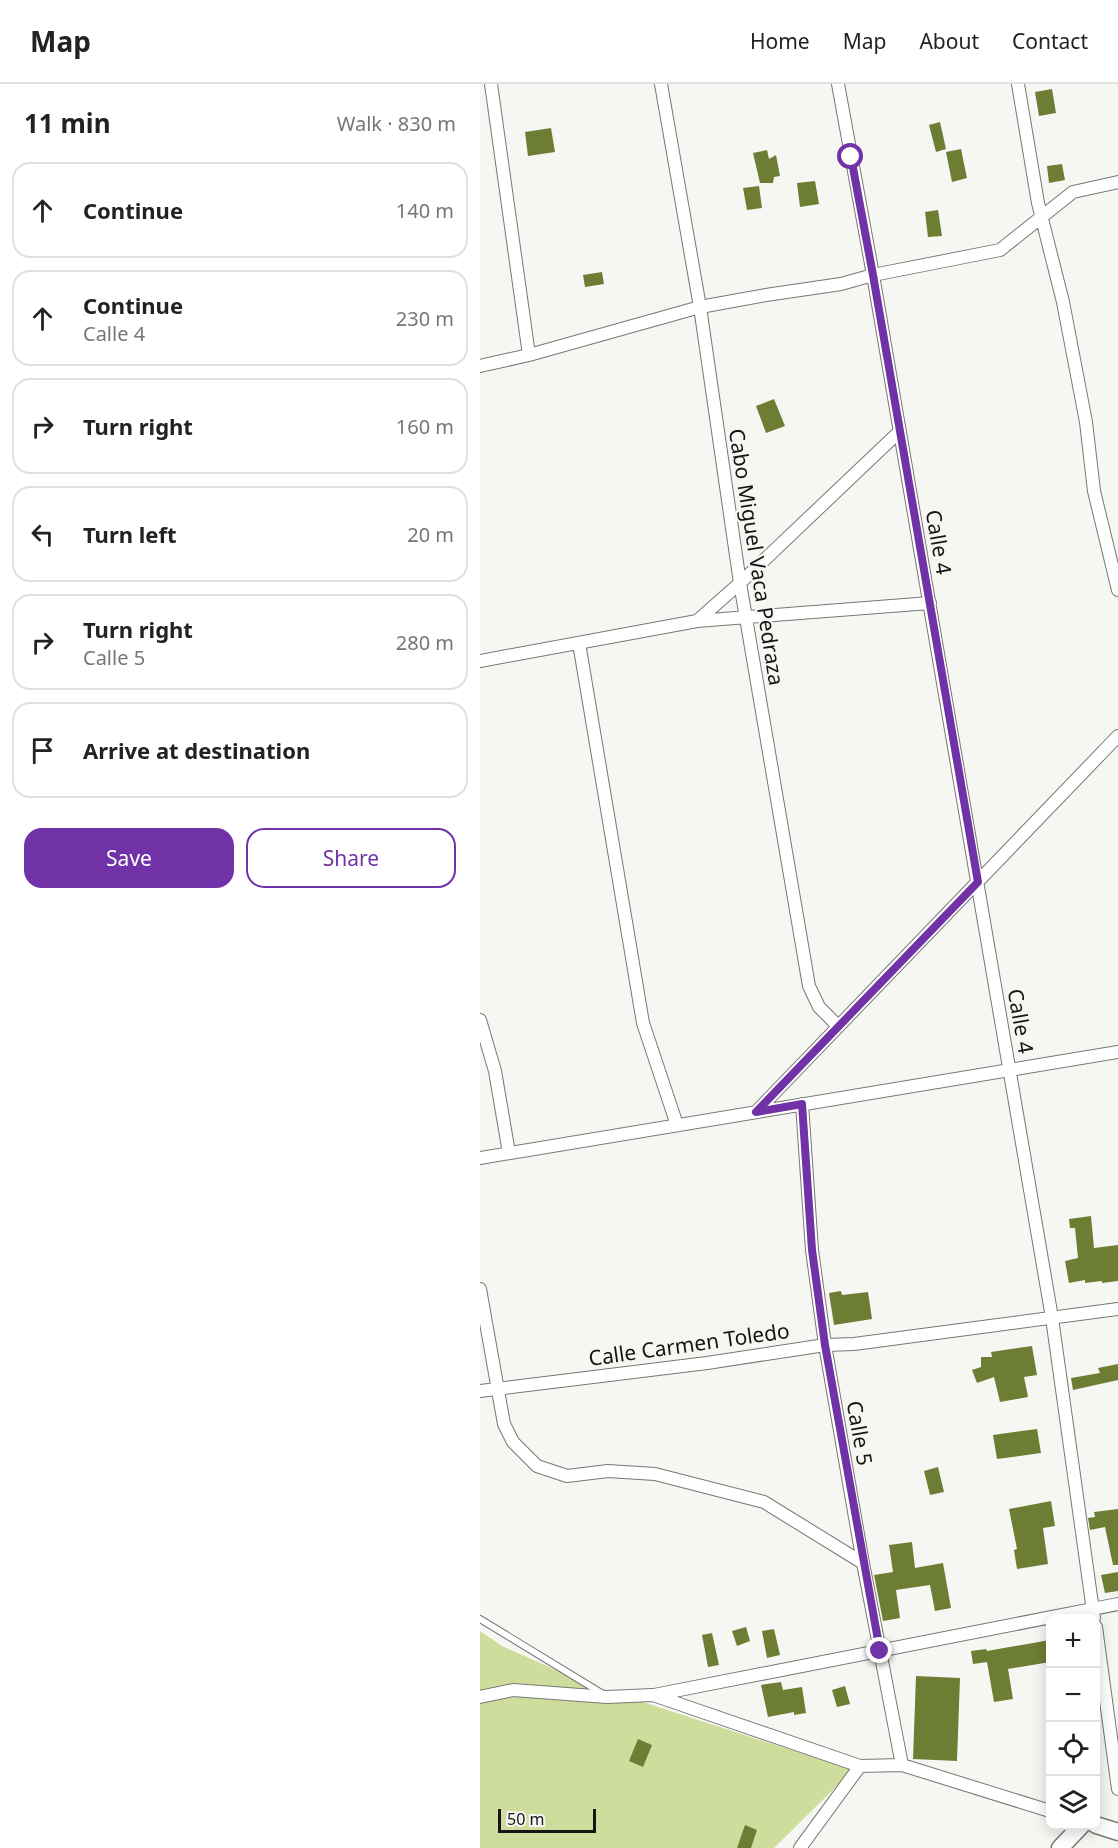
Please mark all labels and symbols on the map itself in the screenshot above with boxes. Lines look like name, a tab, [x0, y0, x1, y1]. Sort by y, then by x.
route start	[837, 143, 863, 169]
street label: Cabo Miguel Vaca Pedraza	[723, 427, 791, 687]
street label: Calle 4	[920, 507, 958, 577]
street label: Calle 4	[1002, 986, 1040, 1056]
street label: Calle Carmen Toledo	[587, 1316, 791, 1372]
street label: Calle 5	[841, 1398, 879, 1468]
route end	[866, 1637, 892, 1663]
scale bar	[498, 1806, 596, 1834]

